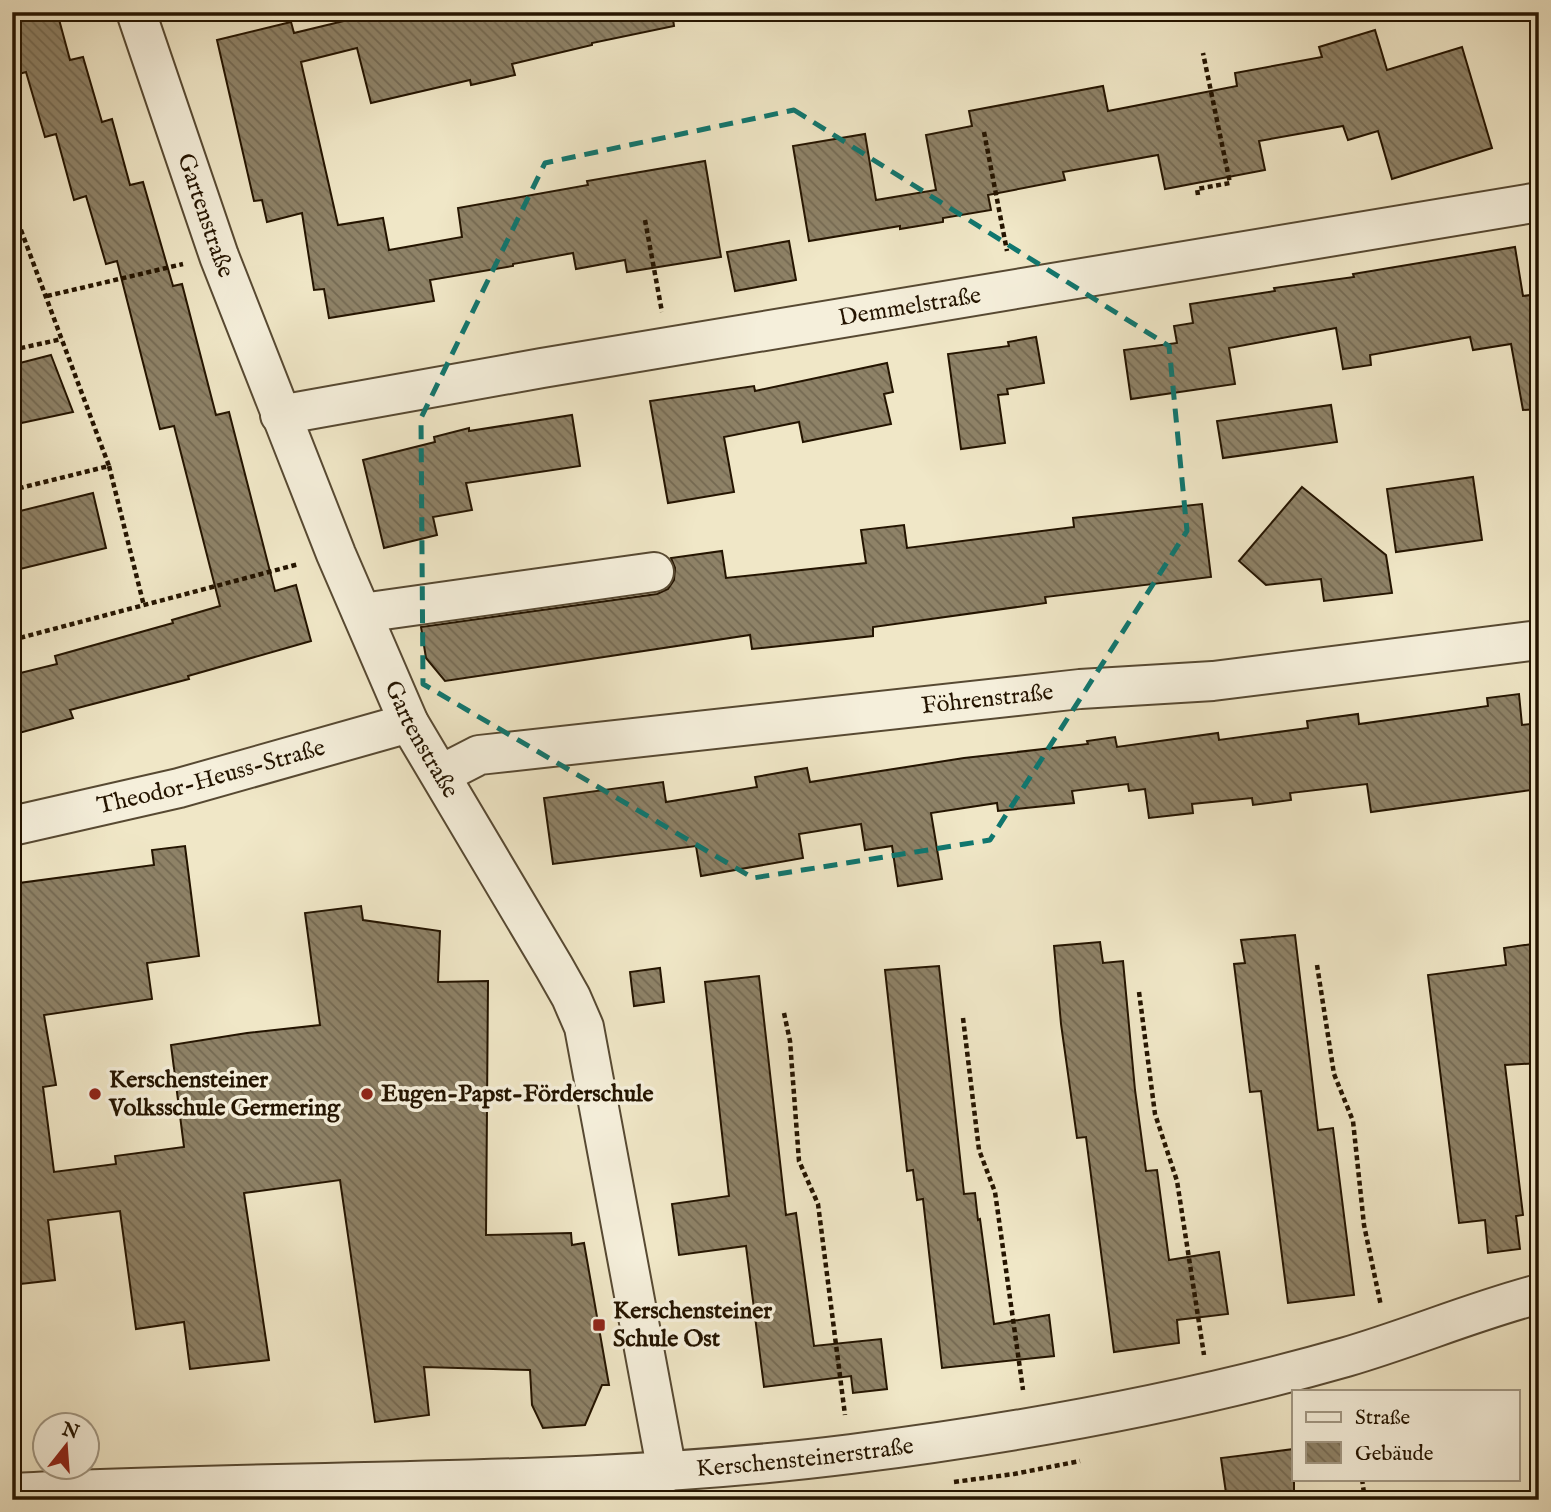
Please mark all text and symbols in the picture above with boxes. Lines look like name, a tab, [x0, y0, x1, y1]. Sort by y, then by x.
street label: Gartenstraße	[170, 149, 241, 282]
street label: Demmelstraße	[836, 280, 983, 334]
street label: Gartenstraße	[377, 676, 466, 804]
street label: Föhrenstraße	[920, 677, 1055, 722]
street label: Theodor-Heuss-Straße	[94, 732, 329, 822]
place label: Kerschensteiner Volksschule Germering	[108, 1065, 341, 1124]
place label: Eugen-Papst-Förderschule	[381, 1079, 654, 1110]
marker: Kerschensteiner Volksschule Germering	[87, 1086, 103, 1102]
marker: Eugen-Papst-Förderschule	[359, 1086, 375, 1102]
place label: Kerschensteiner Schule Ost	[613, 1296, 772, 1355]
marker: Kerschensteiner Schule Ost	[591, 1317, 607, 1333]
legend	[1292, 1390, 1520, 1480]
text: Straße	[1355, 1405, 1411, 1432]
north arrow	[32, 1410, 102, 1480]
text: N	[58, 1417, 82, 1446]
street label: Kerschensteinerstraße	[695, 1430, 916, 1485]
text: Gebäude	[1355, 1441, 1434, 1468]

